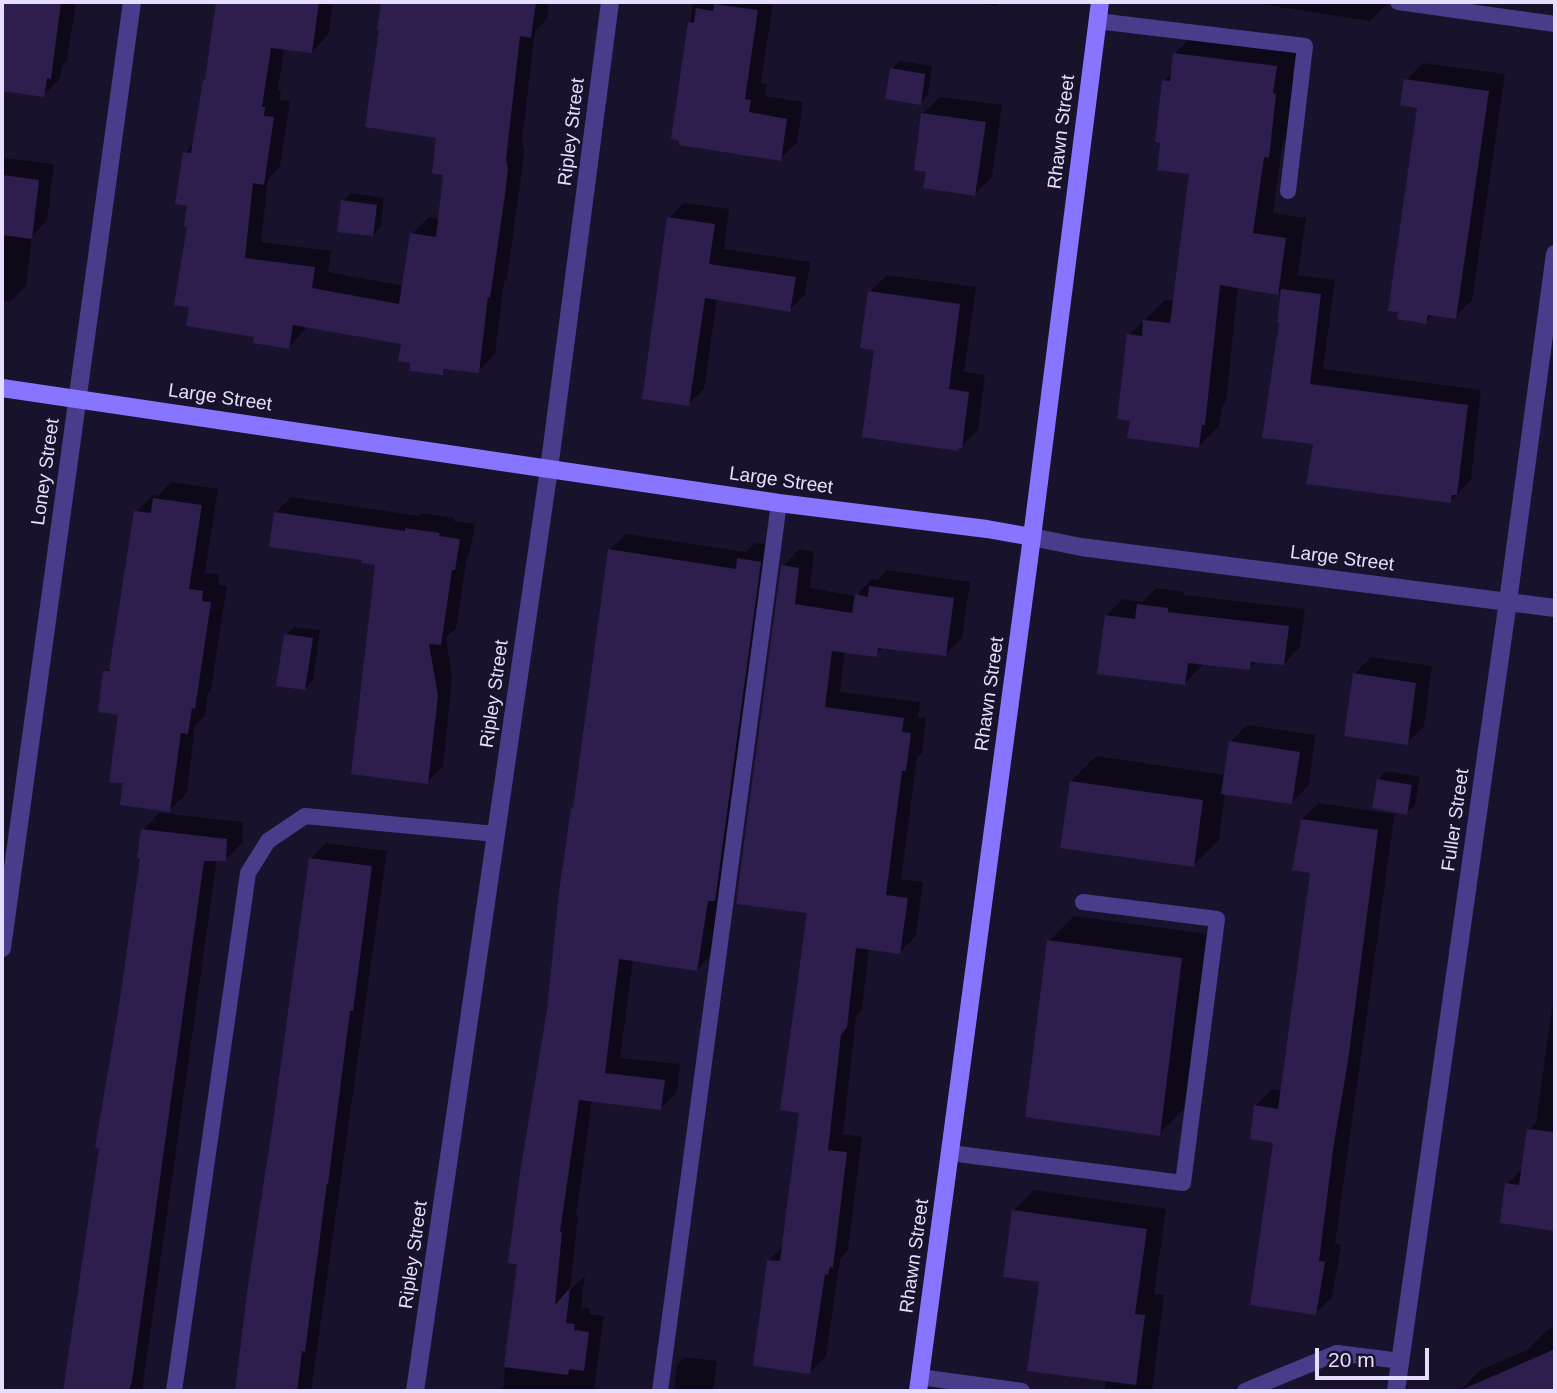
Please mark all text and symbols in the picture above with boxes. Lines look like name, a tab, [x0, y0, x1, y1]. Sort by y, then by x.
street label: Rhawn Street	[1044, 73, 1080, 191]
street label: Ripley Street	[554, 77, 590, 187]
street label: Large Street	[167, 379, 273, 417]
street label: Loney Street	[27, 417, 65, 527]
street label: Large Street	[728, 462, 834, 500]
street label: Large Street	[1289, 541, 1395, 577]
street label: Rhawn Street	[971, 635, 1009, 753]
street label: Ripley Street	[476, 639, 514, 749]
street label: Fuller Street	[1438, 767, 1474, 873]
street label: Rhawn Street	[896, 1197, 934, 1315]
street label: Ripley Street	[395, 1200, 433, 1310]
scale bar	[1319, 1334, 1433, 1378]
text: 20 m	[1328, 1348, 1375, 1371]

